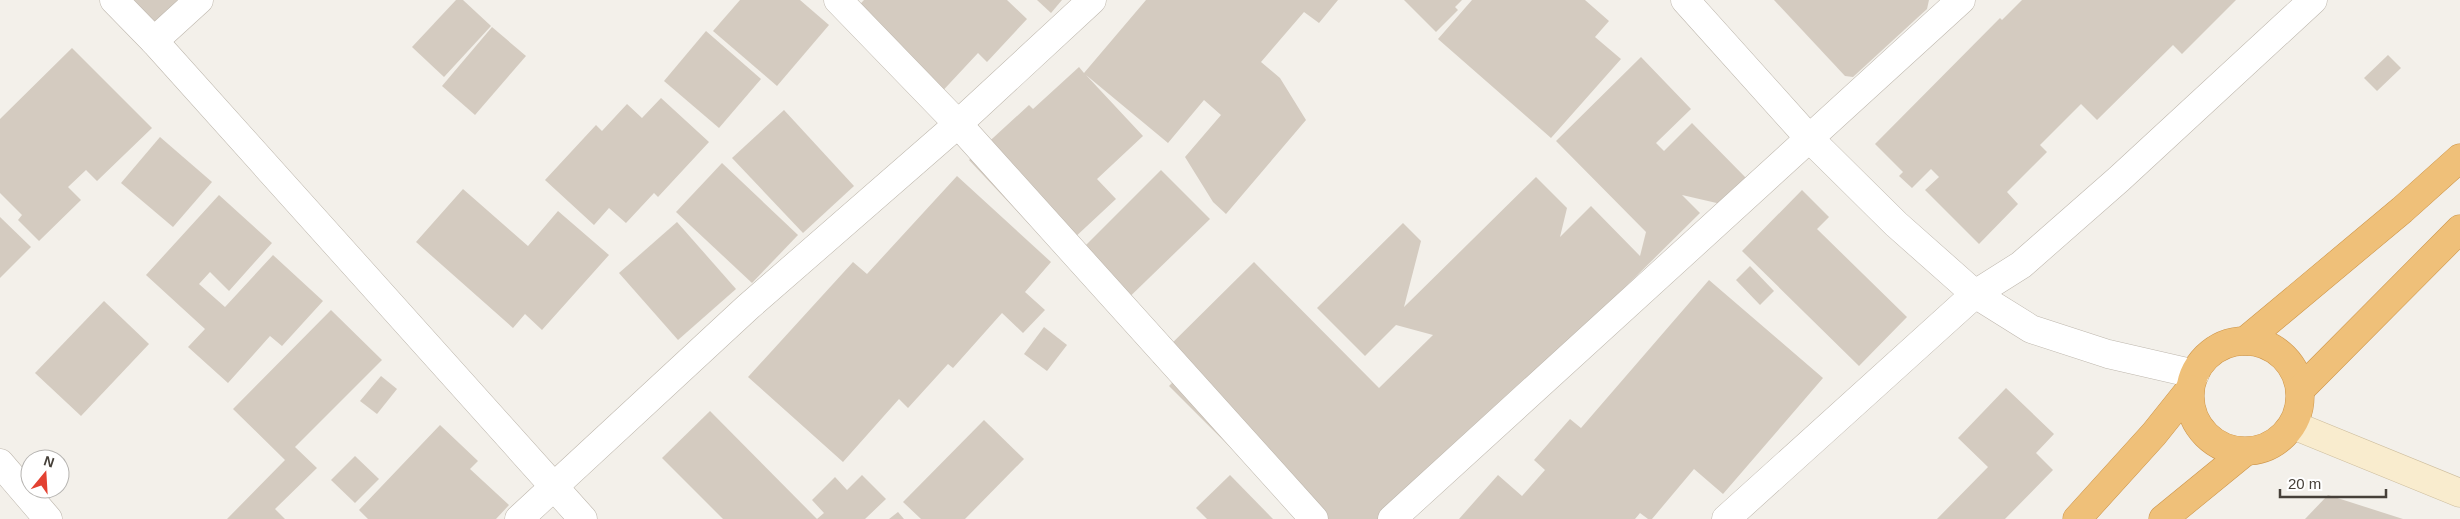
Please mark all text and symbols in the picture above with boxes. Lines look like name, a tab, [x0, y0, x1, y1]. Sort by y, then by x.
north arrow	[20, 449, 70, 499]
text: N	[42, 452, 56, 471]
scale bar	[2280, 466, 2386, 498]
text: 20 m	[2288, 475, 2321, 492]

